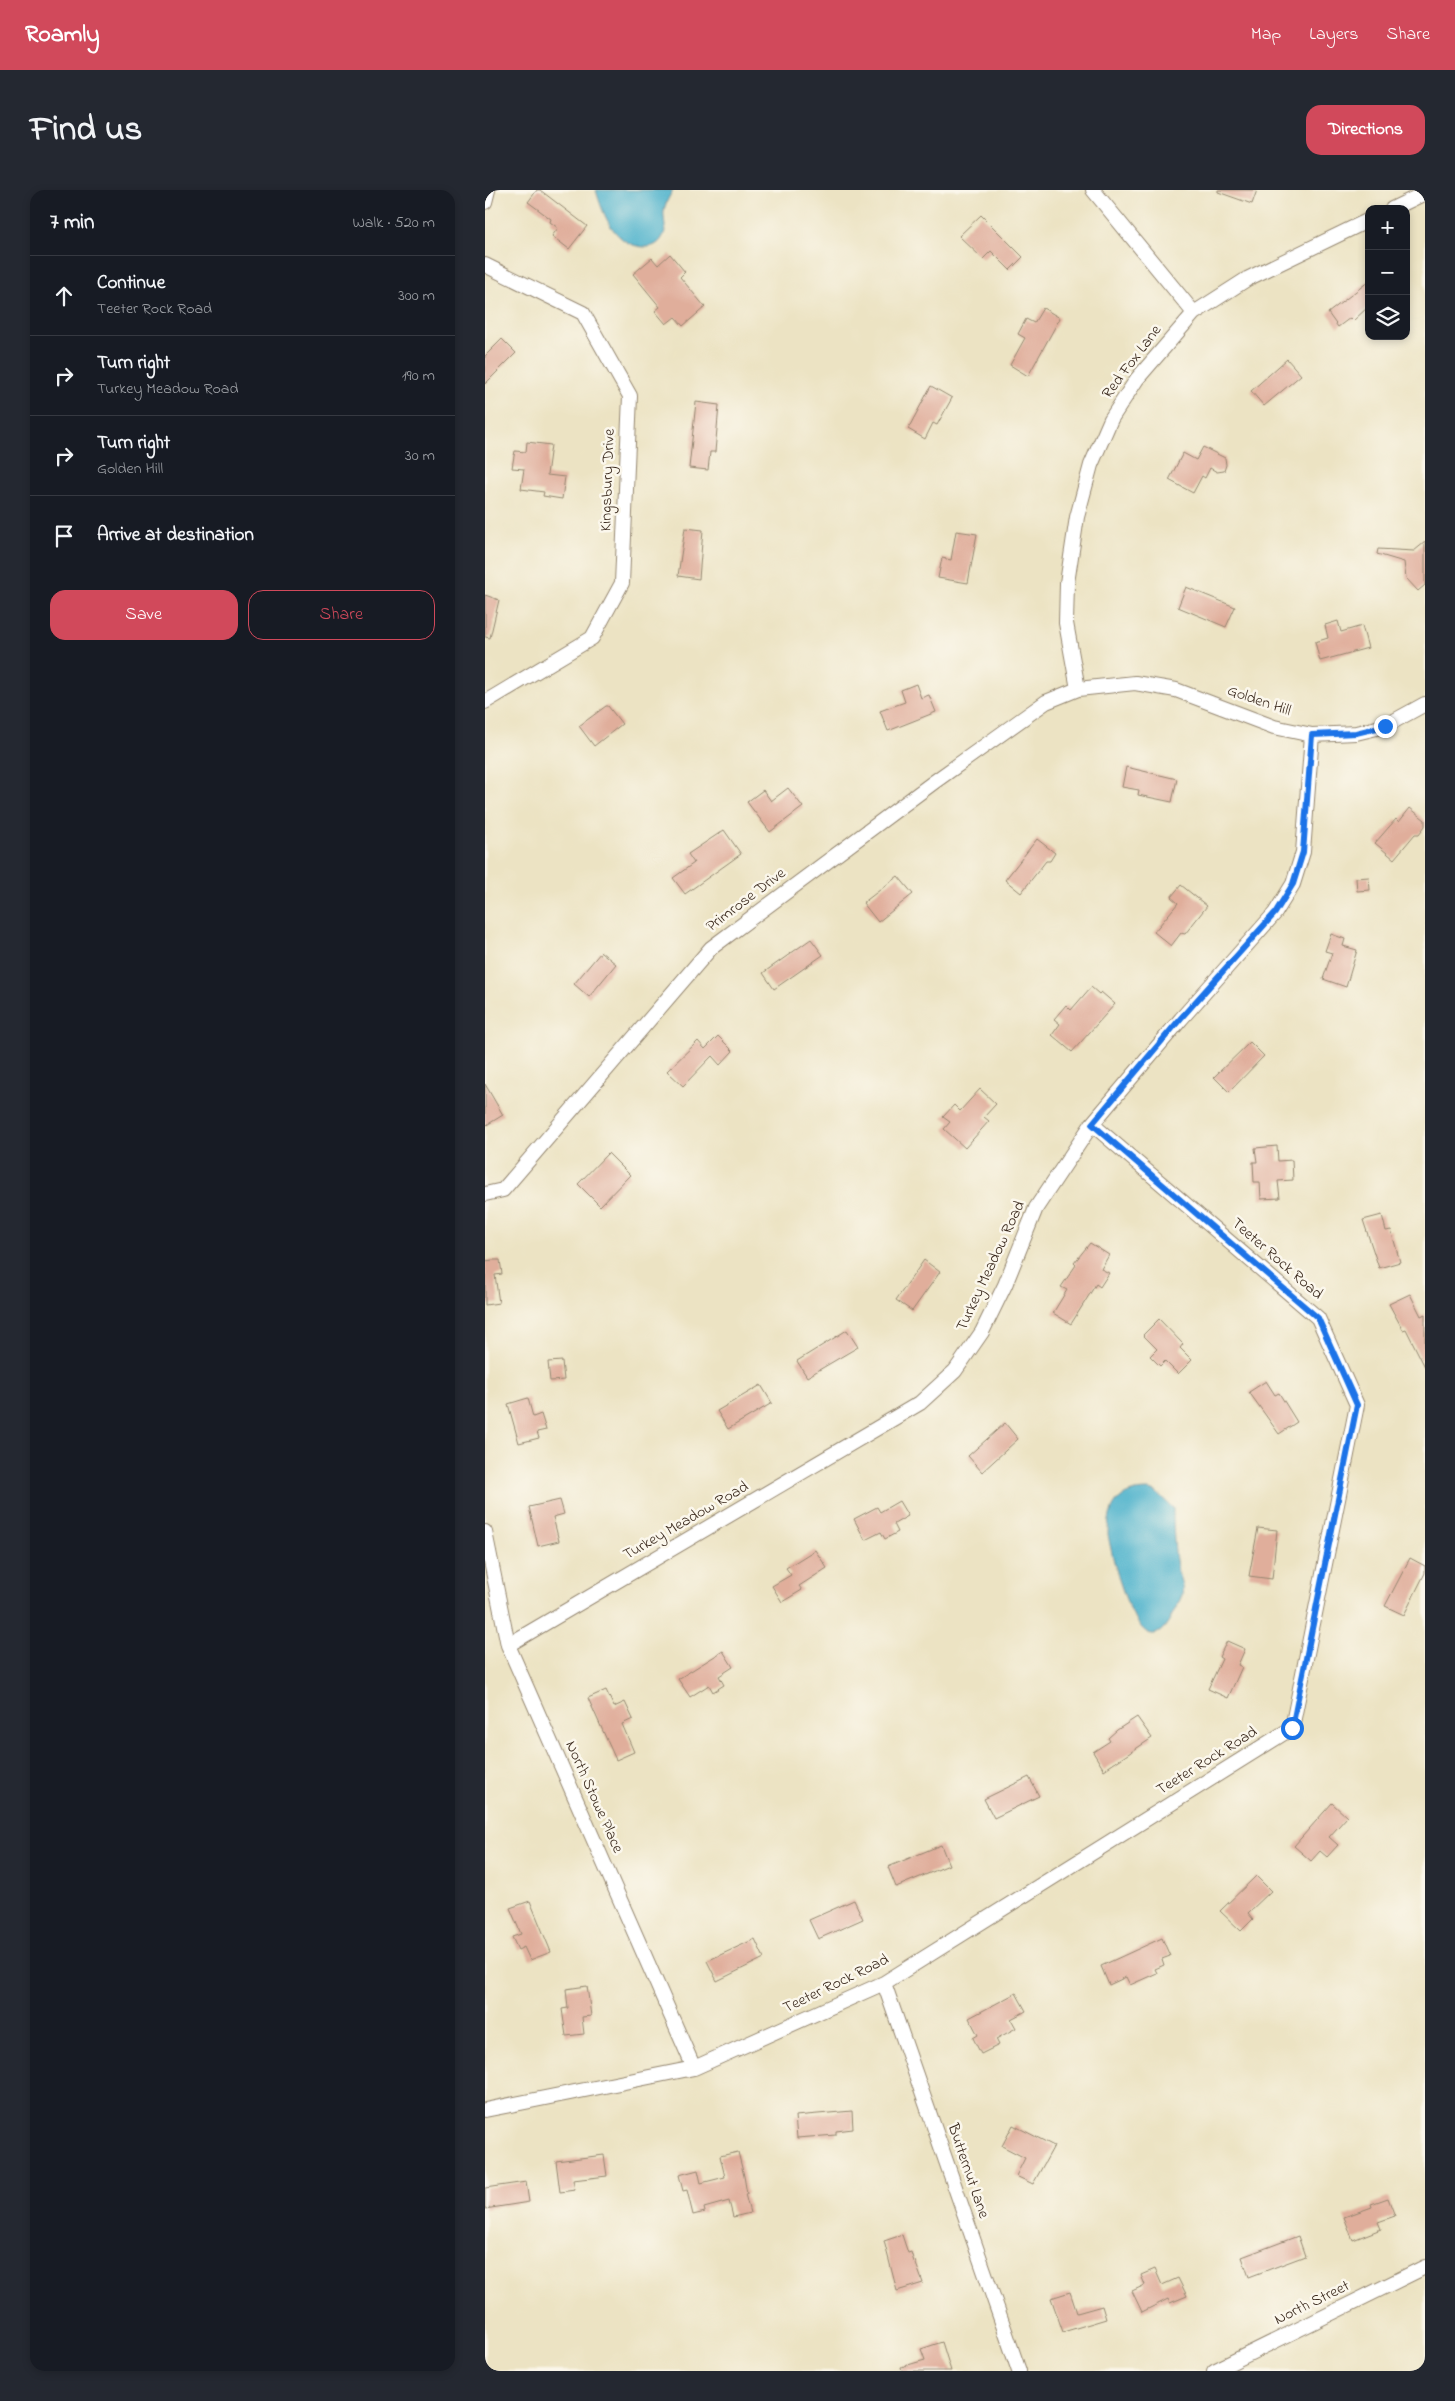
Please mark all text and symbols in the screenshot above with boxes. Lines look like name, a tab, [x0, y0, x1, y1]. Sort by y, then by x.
text: Roamly	[25, 18, 100, 53]
text: Map	[1251, 22, 1281, 48]
text: Layers	[1309, 22, 1359, 48]
text: Share	[1387, 22, 1430, 48]
text: Find us	[30, 105, 142, 156]
button: Directions	[1306, 105, 1425, 155]
map controls	[1365, 205, 1410, 340]
button: +	[1365, 205, 1410, 250]
text: 7 min	[50, 208, 94, 238]
text: Walk · 520 m	[352, 211, 435, 235]
button: −	[1365, 250, 1410, 295]
text: Continue	[97, 270, 165, 297]
icon: ahead	[50, 282, 78, 310]
text: 300 m	[398, 284, 435, 308]
button: layers	[1365, 295, 1410, 340]
text: Teeter Rock Road	[97, 297, 212, 321]
street label: Red Fox Lane	[1096, 319, 1168, 404]
text: Turn right	[97, 350, 170, 377]
icon: right	[50, 362, 78, 390]
text: 190 m	[402, 364, 435, 388]
text: Turkey Meadow Road	[97, 377, 238, 401]
street label: Kingsbury Drive	[594, 427, 622, 532]
text: Turn right	[97, 430, 170, 457]
icon: right	[50, 442, 78, 470]
text: 30 m	[405, 444, 435, 468]
text: Golden Hill	[97, 457, 163, 481]
icon: arrive	[50, 522, 78, 550]
text: Arrive at destination	[97, 522, 254, 549]
button: Save	[50, 590, 238, 640]
button: Share	[248, 590, 435, 640]
street label: Golden Hill	[1224, 679, 1294, 723]
route end	[1374, 715, 1397, 738]
street label: Primrose Drive	[701, 861, 792, 938]
street label: Turkey Meadow Road	[950, 1197, 1032, 1335]
street label: Teeter Rock Road	[1226, 1212, 1328, 1306]
street label: Turkey Meadow Road	[619, 1475, 753, 1567]
route start	[1281, 1717, 1304, 1740]
street label: Teeter Rock Road	[1152, 1720, 1262, 1802]
street label: North Stowe Place	[559, 1737, 630, 1858]
street label: Teeter Rock Road	[779, 1948, 893, 2020]
street label: Butternut Lane	[940, 2119, 996, 2222]
street label: North Street	[1270, 2274, 1354, 2332]

